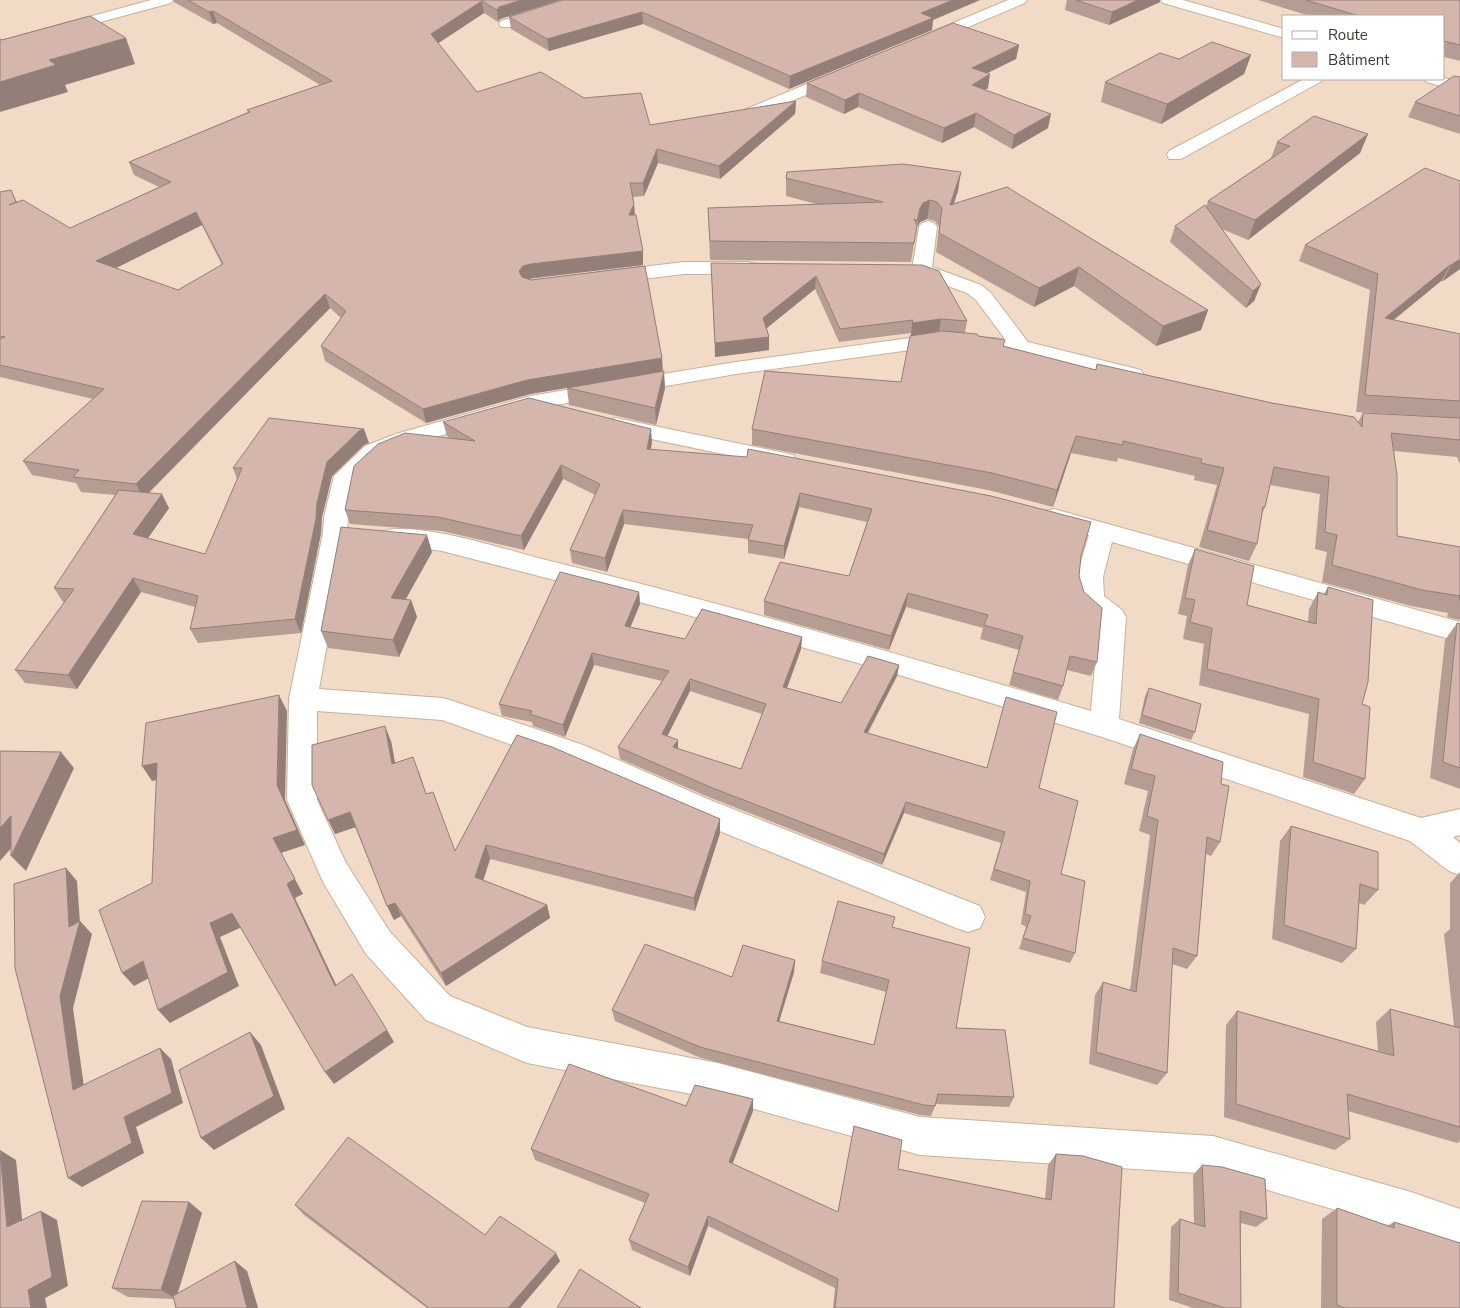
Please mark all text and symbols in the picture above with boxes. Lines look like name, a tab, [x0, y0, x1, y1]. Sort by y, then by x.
legend	[1282, 15, 1445, 80]
text: Route	[1328, 25, 1368, 45]
text: Bâtiment	[1328, 50, 1390, 70]

